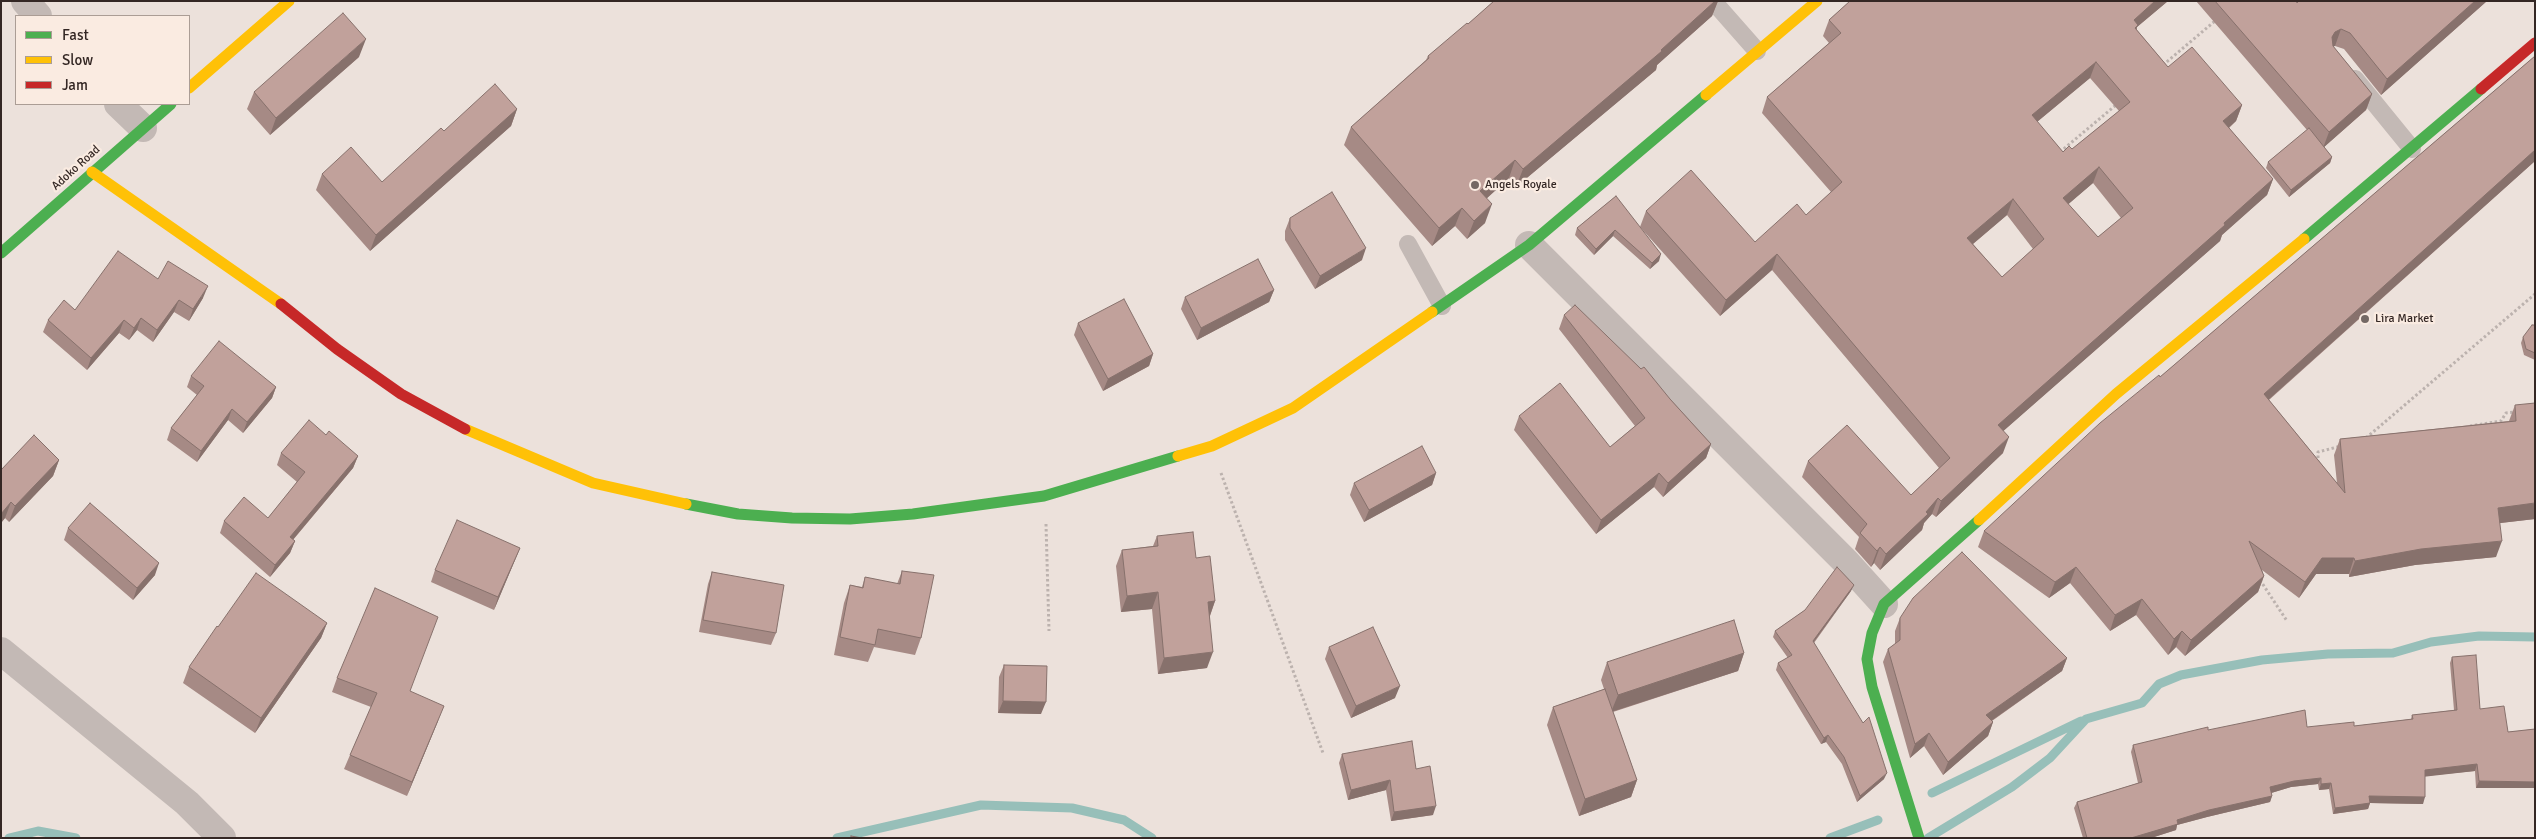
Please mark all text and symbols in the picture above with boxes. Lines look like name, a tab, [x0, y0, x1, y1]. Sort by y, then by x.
legend	[15, 15, 190, 105]
text: Fast	[62, 26, 89, 44]
text: Slow	[62, 51, 93, 69]
text: Jam	[62, 76, 88, 94]
street label: Adoko Road	[49, 143, 103, 193]
place label: Angels Royale	[1485, 178, 1557, 192]
marker: Angels Royale	[1469, 179, 1481, 191]
place label: Lira Market	[2375, 312, 2434, 326]
marker: Lira Market	[2359, 313, 2371, 325]

